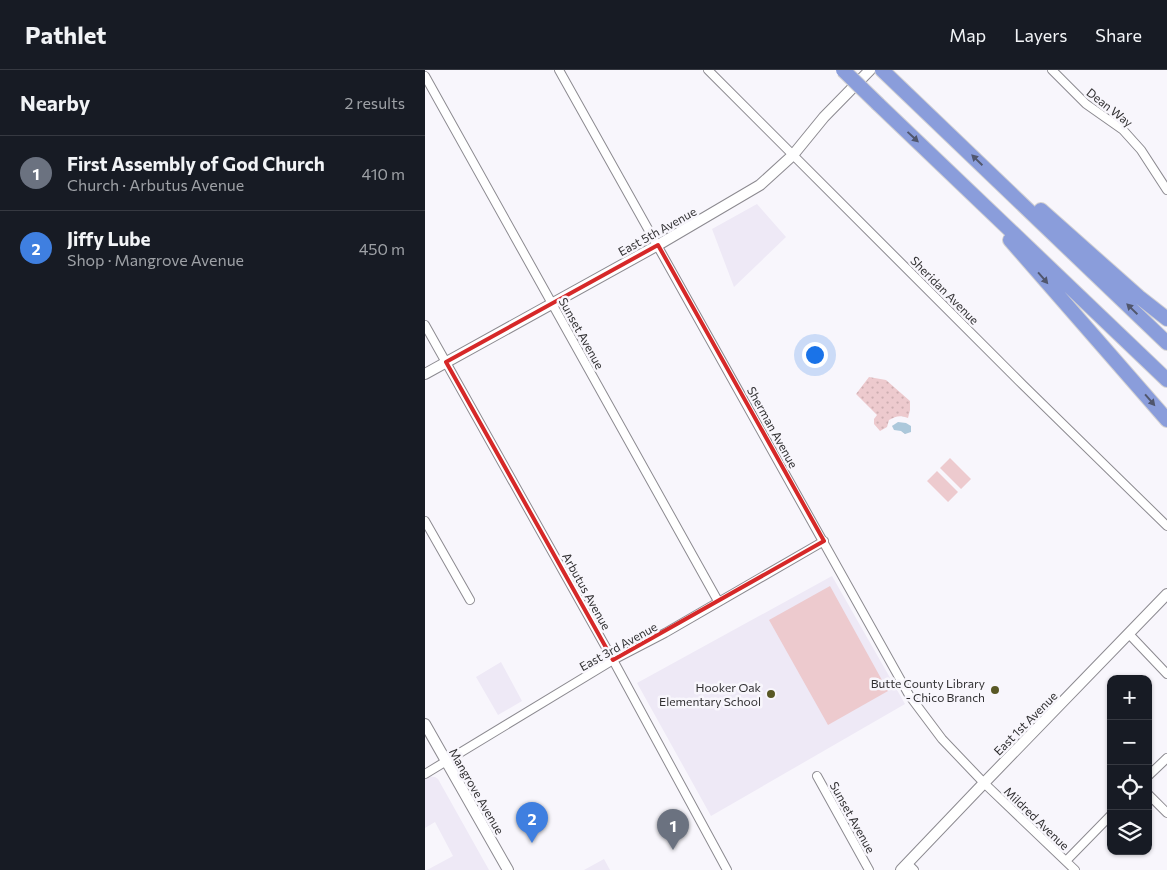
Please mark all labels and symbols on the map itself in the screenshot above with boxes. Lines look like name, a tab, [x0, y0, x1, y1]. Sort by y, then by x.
street label: Dean Way	[1084, 85, 1136, 129]
one-way arrow	[907, 131, 919, 143]
one-way arrow	[971, 154, 983, 166]
street label: East 5th Avenue	[616, 204, 698, 258]
street label: Sheridan Avenue	[908, 253, 982, 327]
one-way arrow	[1037, 272, 1048, 284]
street label: Sunset Avenue	[557, 295, 607, 371]
one-way arrow	[1126, 303, 1138, 315]
your location	[802, 342, 828, 368]
street label: Sherman Avenue	[745, 384, 801, 470]
one-way arrow	[1144, 394, 1156, 406]
street label: Arbutus Avenue	[560, 550, 614, 632]
street label: East 3rd Avenue	[577, 619, 659, 673]
place label: Butte County Library - Chico Branch	[871, 676, 985, 704]
place label: Hooker Oak Elementary School	[659, 680, 761, 708]
marker: Butte County Library - Chico Branch	[989, 684, 1001, 696]
marker: Hooker Oak Elementary School	[765, 688, 777, 700]
street label: East 1st Avenue	[990, 688, 1060, 758]
street label: Mangrove Avenue	[447, 745, 507, 837]
street label: Sunset Avenue	[828, 779, 878, 855]
street label: Mildred Avenue	[1002, 784, 1072, 852]
pin: 2	[516, 802, 548, 843]
pin: 1	[657, 809, 689, 850]

